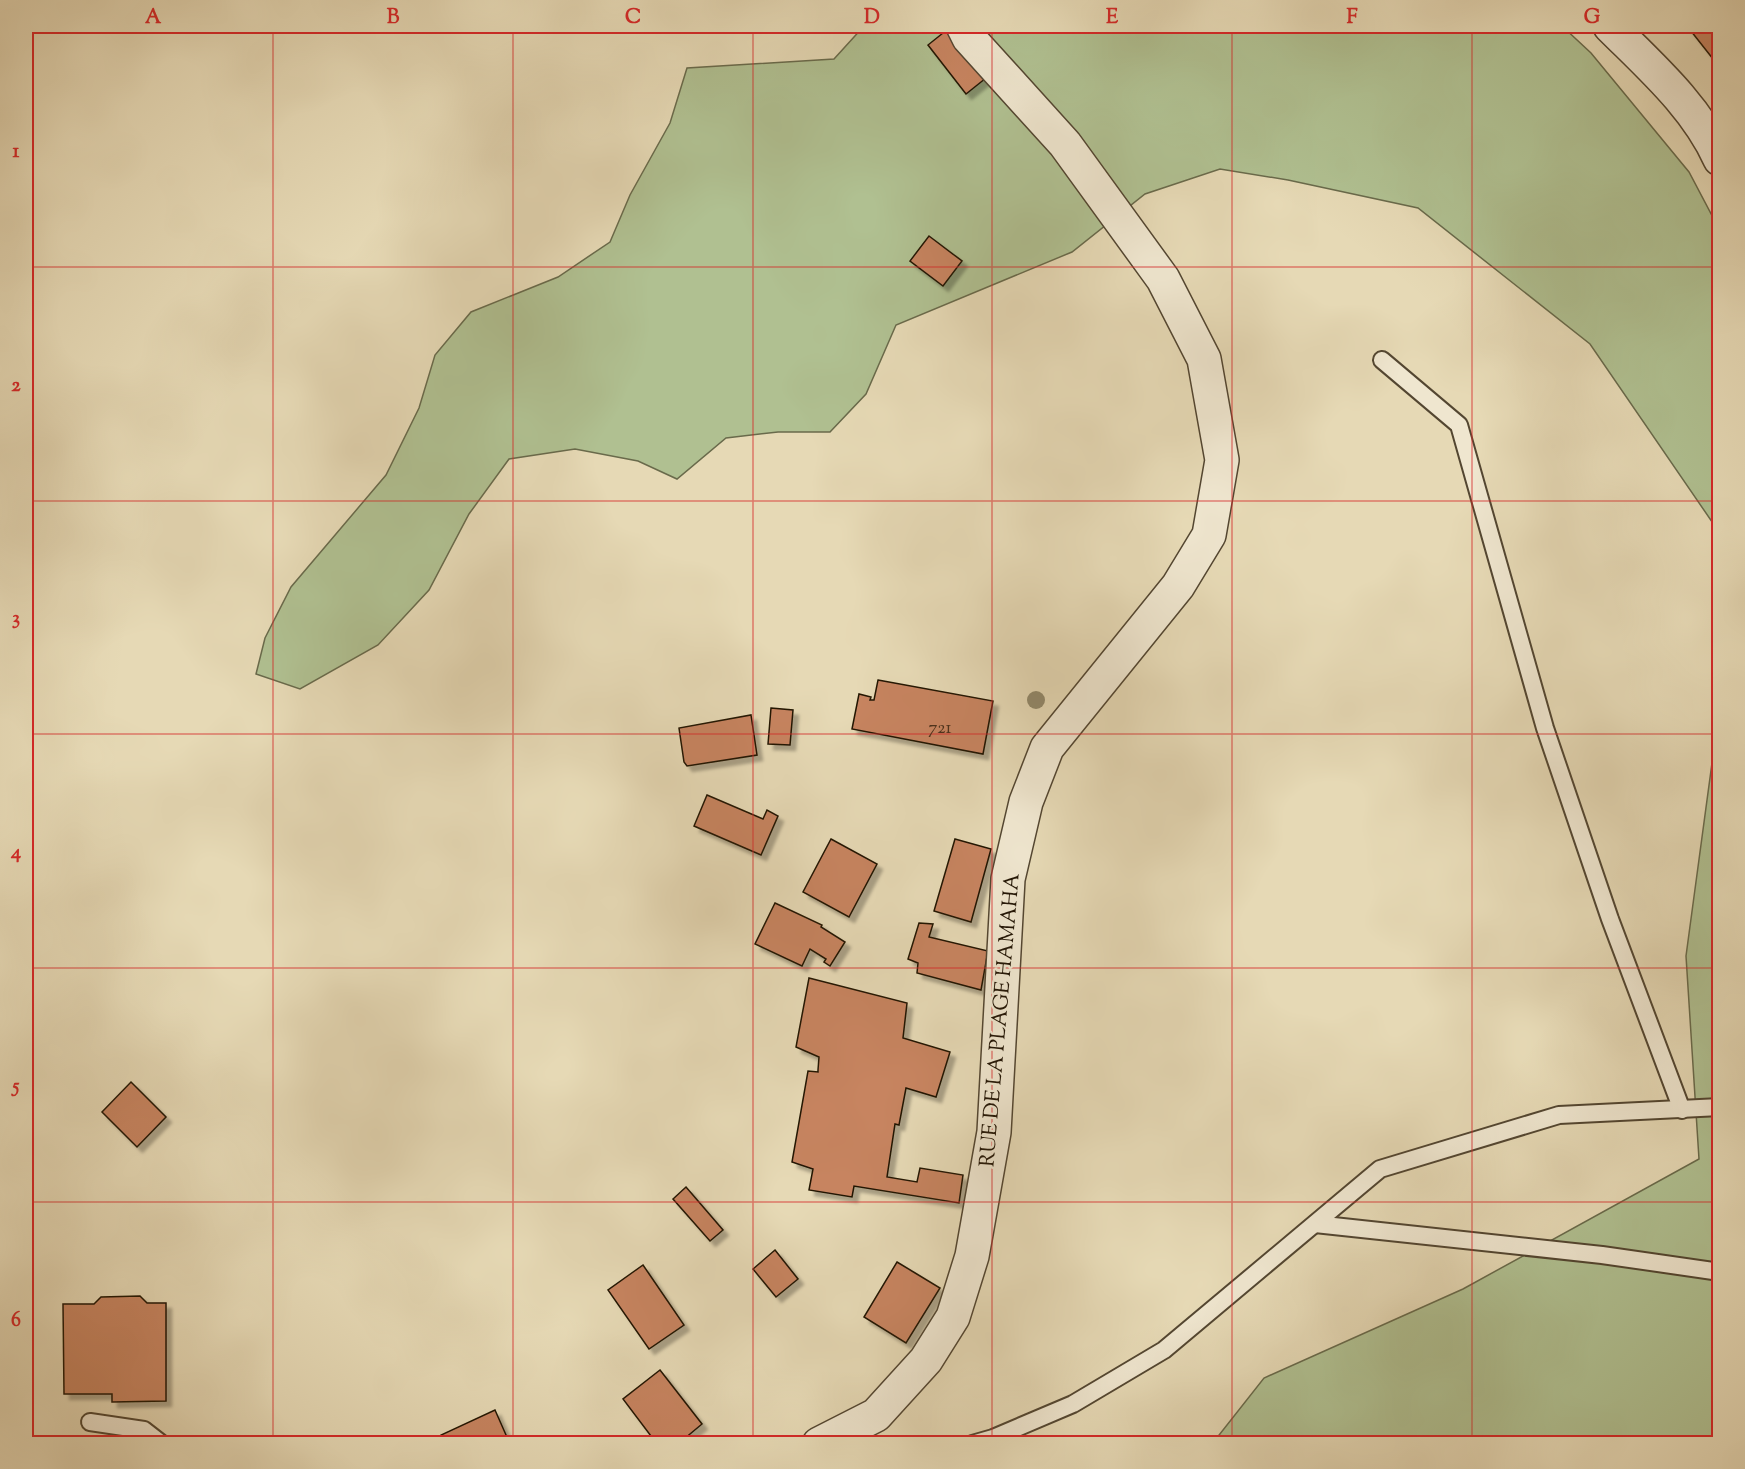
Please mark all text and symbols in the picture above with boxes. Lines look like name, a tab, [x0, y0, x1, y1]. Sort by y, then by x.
text: A	[145, 4, 162, 33]
text: B	[387, 4, 400, 33]
text: C	[625, 4, 641, 33]
text: D	[864, 4, 880, 33]
text: E	[1106, 4, 1119, 33]
text: F	[1346, 4, 1358, 33]
text: G	[1584, 4, 1601, 33]
text: 1	[13, 138, 20, 167]
text: 2	[11, 372, 21, 401]
text: 3	[12, 605, 20, 634]
house number: 721	[928, 716, 952, 742]
text: 4	[10, 839, 21, 868]
street label: RUE DE LA PLAGE HAMAHA	[973, 872, 1029, 1168]
text: 5	[11, 1073, 20, 1102]
text: 6	[11, 1307, 21, 1336]

